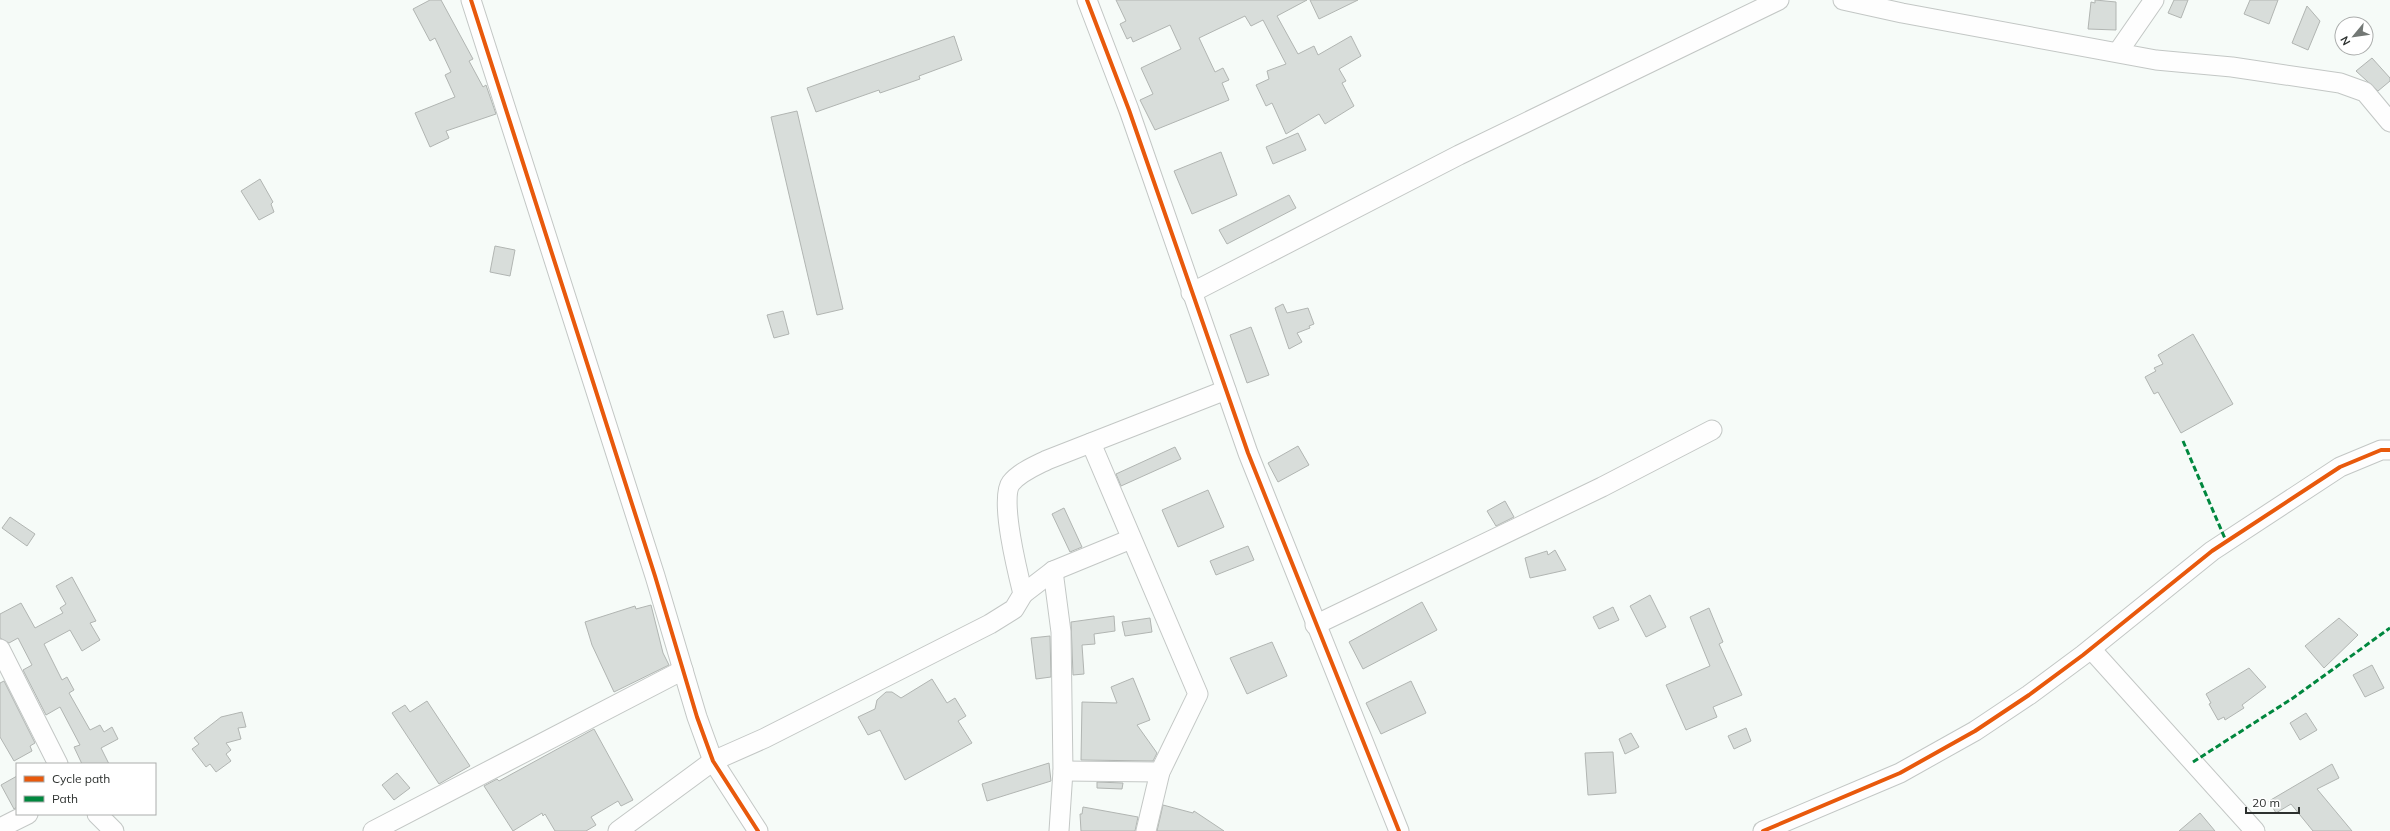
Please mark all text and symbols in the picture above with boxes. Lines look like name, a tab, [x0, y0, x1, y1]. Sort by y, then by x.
north arrow	[2334, 16, 2374, 56]
text: N	[2337, 34, 2353, 48]
legend	[16, 763, 156, 815]
text: Cycle path	[52, 771, 110, 786]
scale bar	[2246, 789, 2299, 815]
text: Path	[52, 791, 78, 806]
text: 20 m	[2252, 795, 2280, 810]

